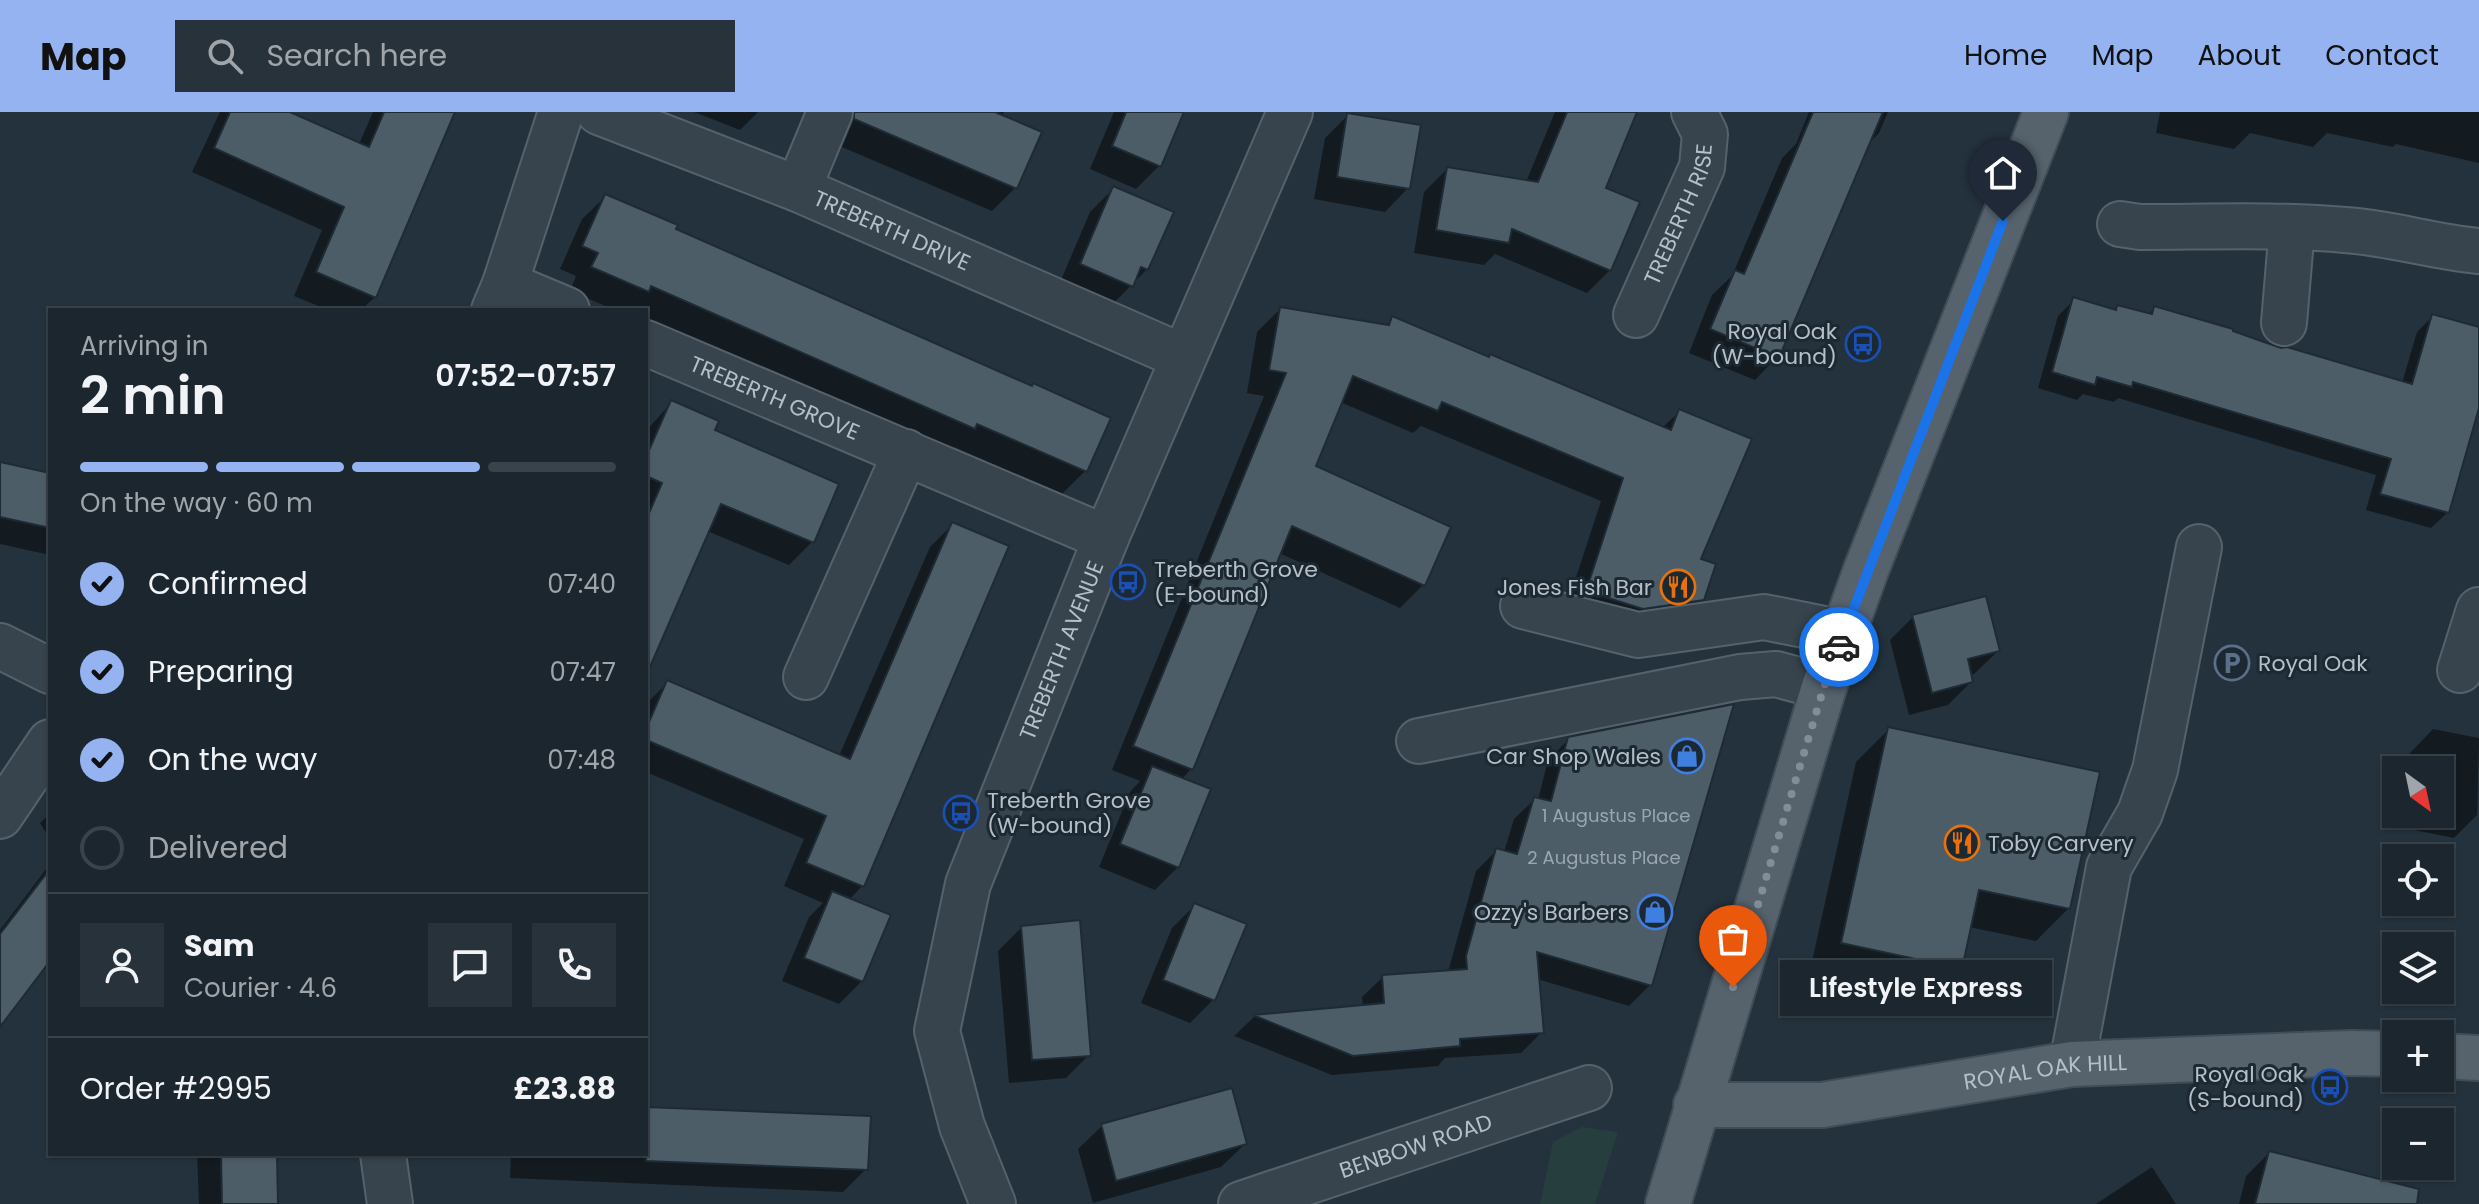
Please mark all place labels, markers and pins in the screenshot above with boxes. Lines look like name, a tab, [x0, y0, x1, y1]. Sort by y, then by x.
pin	[1969, 139, 2037, 221]
place label: Royal Oak (W-bound)	[1711, 316, 1838, 372]
bus stop icon: Royal Oak (W-bound)	[1844, 325, 1882, 363]
place label: Treberth Grove (E-bound)	[1154, 554, 1318, 610]
bus stop icon: Treberth Grove (E-bound)	[1109, 563, 1147, 601]
restaurant icon: Jones Fish Bar	[1659, 568, 1697, 606]
place label: Jones Fish Bar	[1497, 572, 1652, 603]
parking icon: Royal Oak	[2213, 644, 2251, 682]
place label: Royal Oak	[2258, 648, 2368, 679]
shop icon: Car Shop Wales	[1668, 737, 1706, 775]
place label: Car Shop Wales	[1486, 741, 1661, 772]
place label: Treberth Grove (W-bound)	[987, 785, 1151, 841]
bus stop icon: Treberth Grove (W-bound)	[942, 794, 980, 832]
restaurant icon: Toby Carvery	[1943, 824, 1981, 862]
place label: Toby Carvery	[1988, 828, 2134, 859]
shop icon: Ozzy's Barbers	[1636, 893, 1674, 931]
place label: Ozzy's Barbers	[1474, 897, 1629, 928]
pin	[1699, 905, 1767, 987]
callout: Lifestyle Express	[1781, 959, 2053, 1015]
place label: Royal Oak (S-bound)	[2187, 1059, 2305, 1115]
bus stop icon: Royal Oak (S-bound)	[2311, 1068, 2349, 1106]

